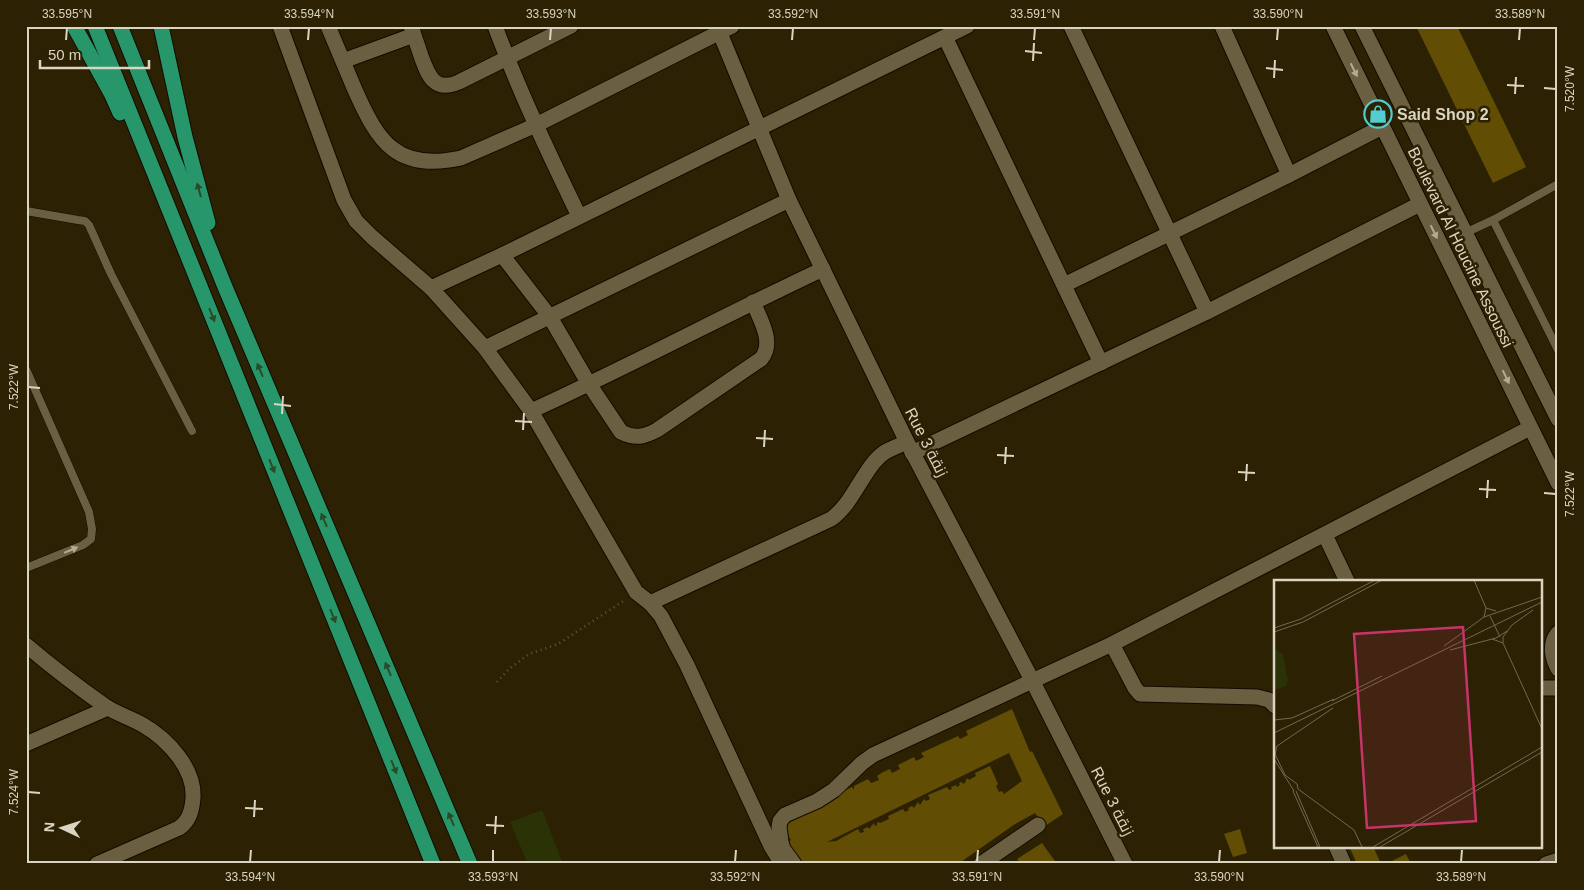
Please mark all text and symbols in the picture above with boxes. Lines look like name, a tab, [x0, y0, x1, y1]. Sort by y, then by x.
text: 33.595°N	[42, 7, 92, 21]
text: 33.594°N	[284, 7, 334, 21]
text: 33.593°N	[526, 7, 576, 21]
text: 33.592°N	[768, 7, 818, 21]
text: 33.591°N	[1010, 7, 1060, 21]
text: 33.590°N	[1253, 7, 1303, 21]
text: 33.589°N	[1495, 7, 1545, 21]
scale bar	[40, 38, 149, 70]
text: 50 m	[48, 46, 81, 63]
one-way arrow	[1351, 63, 1359, 77]
text: 7.520°W	[1563, 65, 1577, 112]
shop icon: Said Shop 2	[1363, 99, 1393, 129]
place label: Said Shop 2	[1397, 106, 1489, 123]
street label: Boulevard Al Houcine Assoussi	[1405, 144, 1517, 350]
one-way arrow	[195, 182, 203, 197]
one-way arrow	[1430, 224, 1438, 239]
one-way arrow	[208, 308, 216, 322]
text: 7.522°W	[7, 363, 21, 410]
one-way arrow	[256, 363, 264, 377]
one-way arrow	[1501, 370, 1510, 385]
street label: Rue 3 زنقة	[901, 405, 951, 480]
one-way arrow	[269, 459, 277, 473]
text: 7.522°W	[1563, 470, 1577, 517]
one-way arrow	[320, 513, 328, 527]
one-way arrow	[64, 545, 78, 553]
inset map	[1274, 580, 1542, 848]
one-way arrow	[330, 609, 337, 624]
one-way arrow	[383, 662, 391, 676]
one-way arrow	[390, 760, 398, 774]
street label: Rue 3 زنقة	[1087, 764, 1137, 839]
text: 7.524°W	[7, 768, 21, 815]
north arrow	[38, 802, 88, 852]
one-way arrow	[447, 812, 455, 826]
text: N	[41, 821, 57, 833]
text: 33.594°N	[225, 870, 275, 884]
text: 33.593°N	[468, 870, 518, 884]
text: 33.592°N	[710, 870, 760, 884]
text: 33.591°N	[952, 870, 1002, 884]
text: 33.590°N	[1194, 870, 1244, 884]
text: 33.589°N	[1436, 870, 1486, 884]

